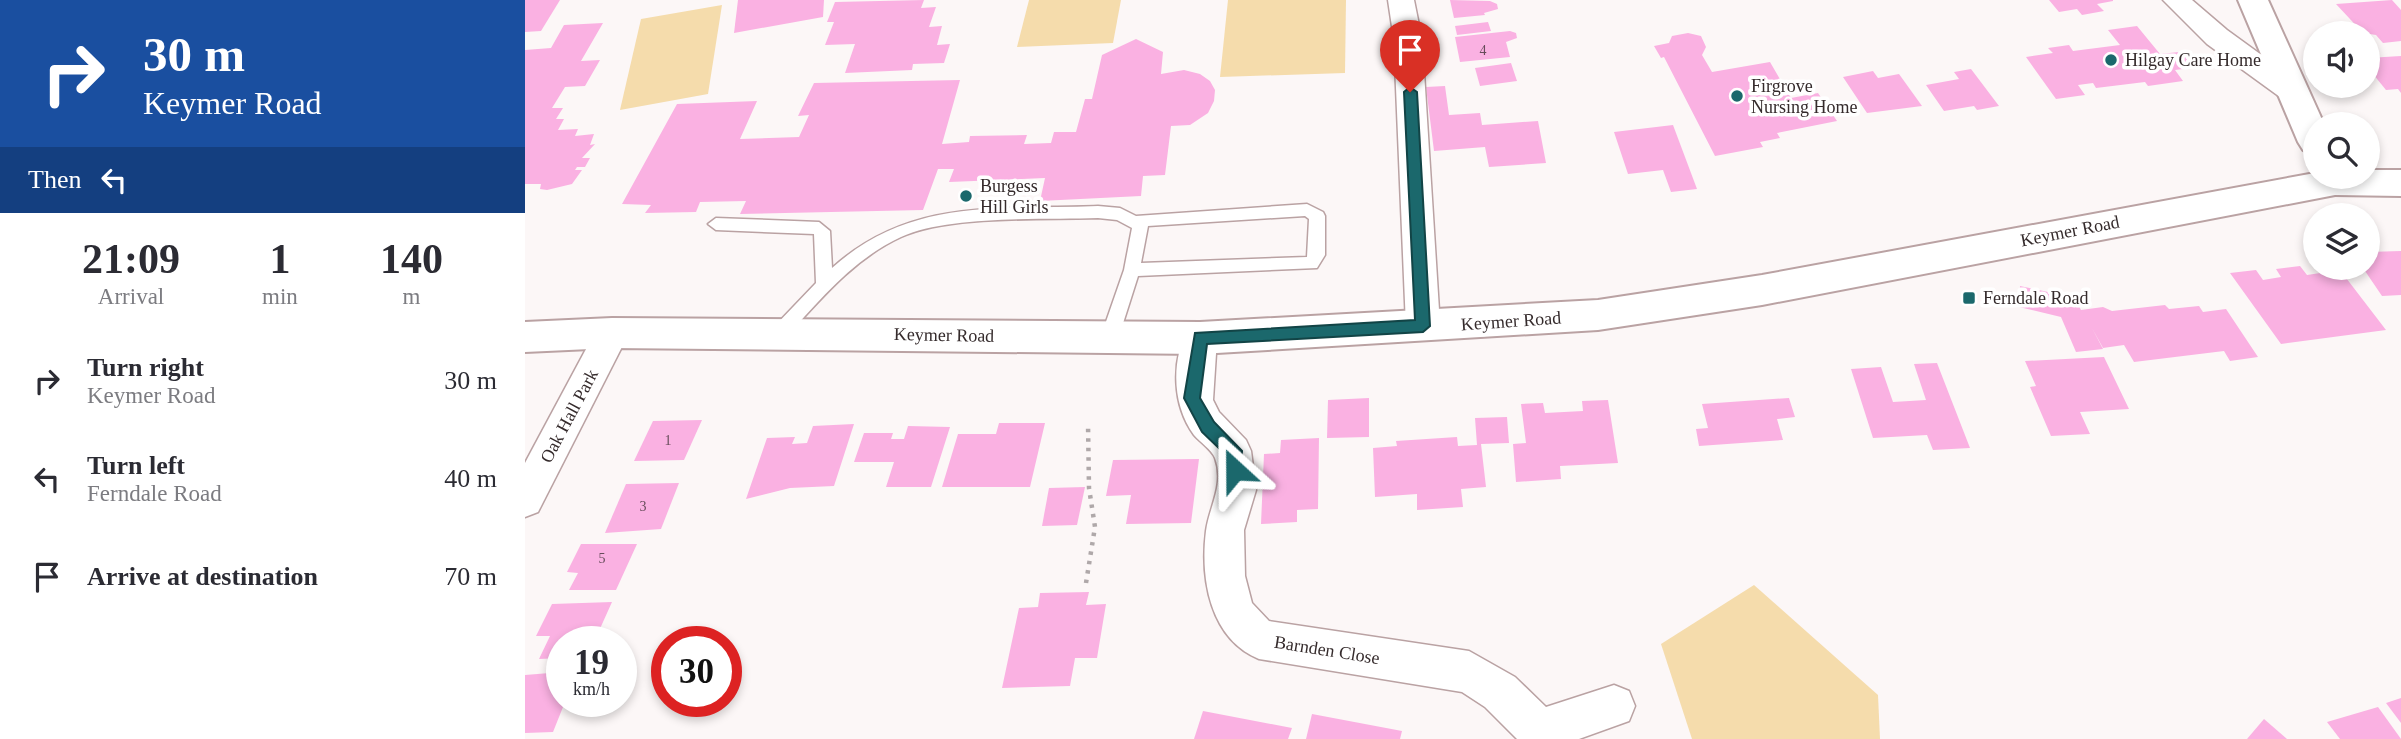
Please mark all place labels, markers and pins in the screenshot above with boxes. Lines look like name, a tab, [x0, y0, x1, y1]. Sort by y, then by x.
pin	[1380, 20, 1440, 92]
place label: Hilgay Care Home	[2125, 50, 2261, 70]
marker: Hilgay Care Home	[2103, 52, 2119, 68]
place label: Firgrove Nursing Home	[1751, 76, 1858, 117]
marker: Firgrove Nursing Home	[1729, 88, 1745, 104]
place label: Burgess Hill Girls	[980, 176, 1049, 217]
marker: Burgess Hill Girls	[958, 188, 974, 204]
place label: Ferndale Road	[1983, 288, 2088, 308]
marker: Ferndale Road	[1961, 290, 1977, 306]

